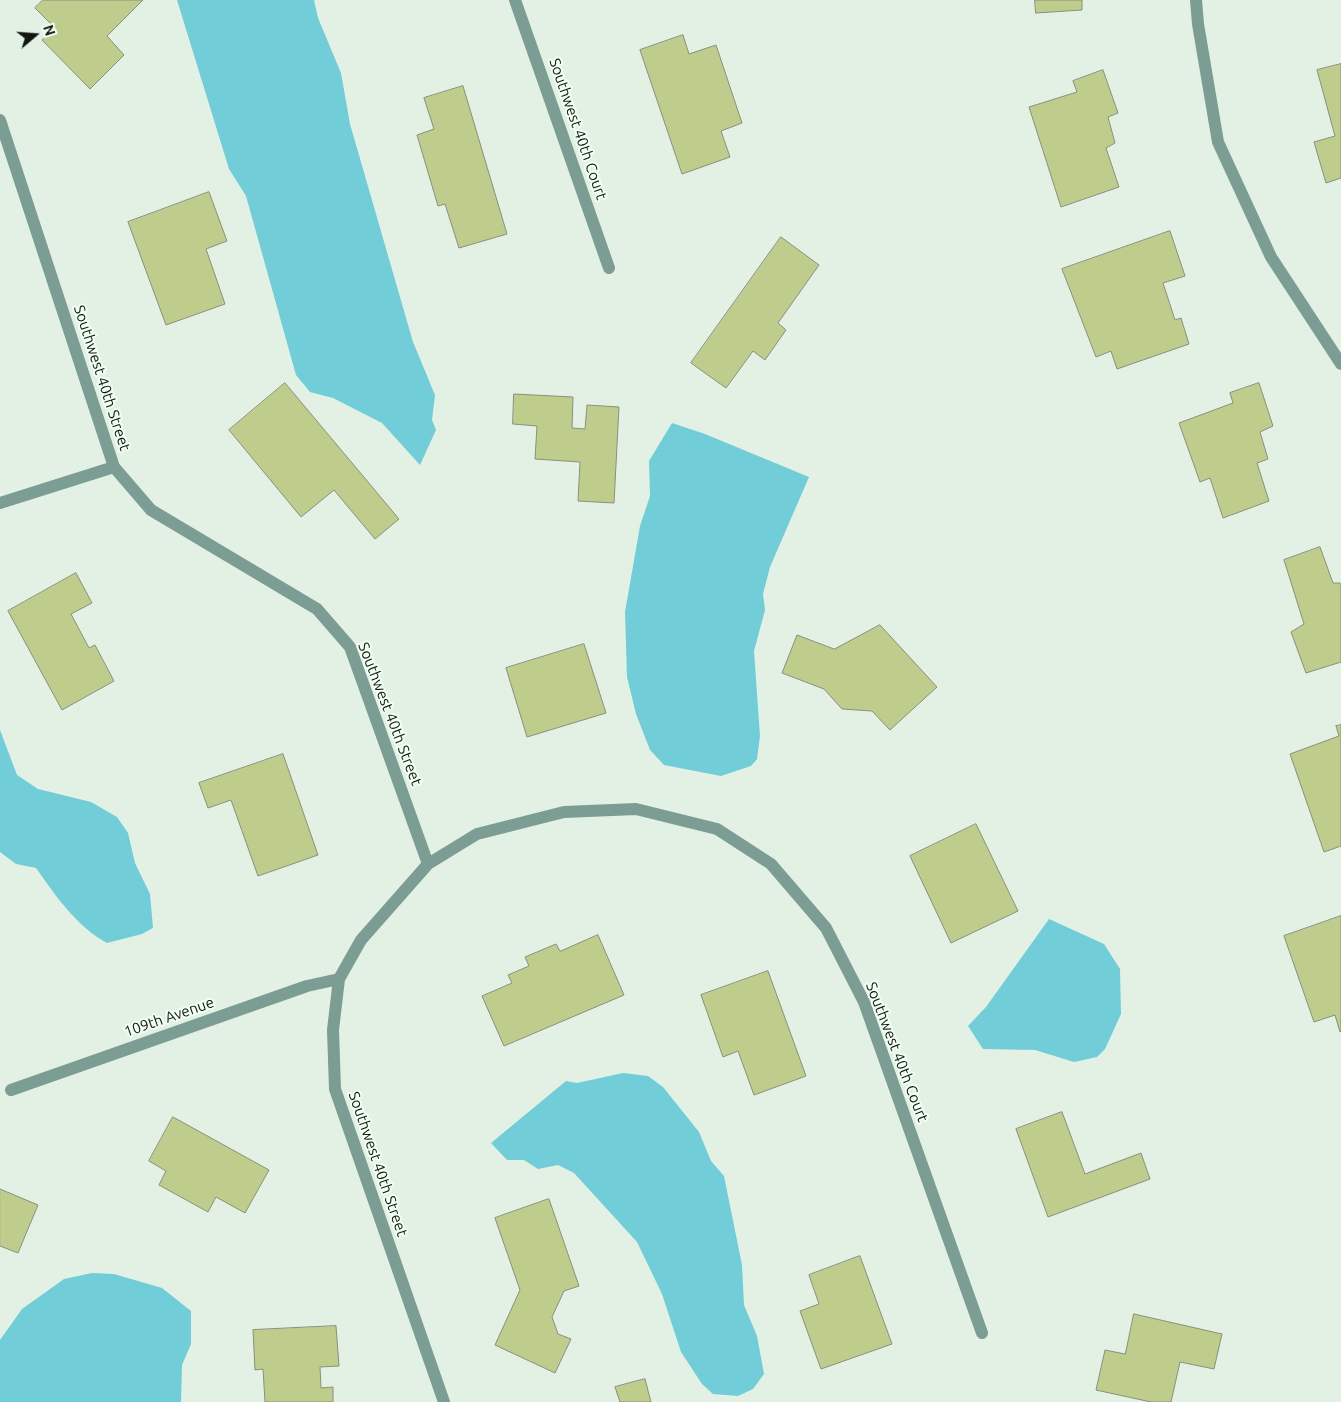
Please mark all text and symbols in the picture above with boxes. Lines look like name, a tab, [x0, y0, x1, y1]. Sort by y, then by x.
north arrow	[10, 10, 60, 60]
text: N	[40, 23, 58, 38]
street label: Southwest 40th Court	[545, 56, 611, 202]
street label: Southwest 40th Street	[70, 303, 134, 453]
street label: Southwest 40th Street	[354, 640, 426, 788]
street label: Southwest 40th Court	[862, 980, 932, 1124]
street label: 109th Avenue	[122, 993, 216, 1041]
street label: Southwest 40th Street	[345, 1089, 411, 1239]

